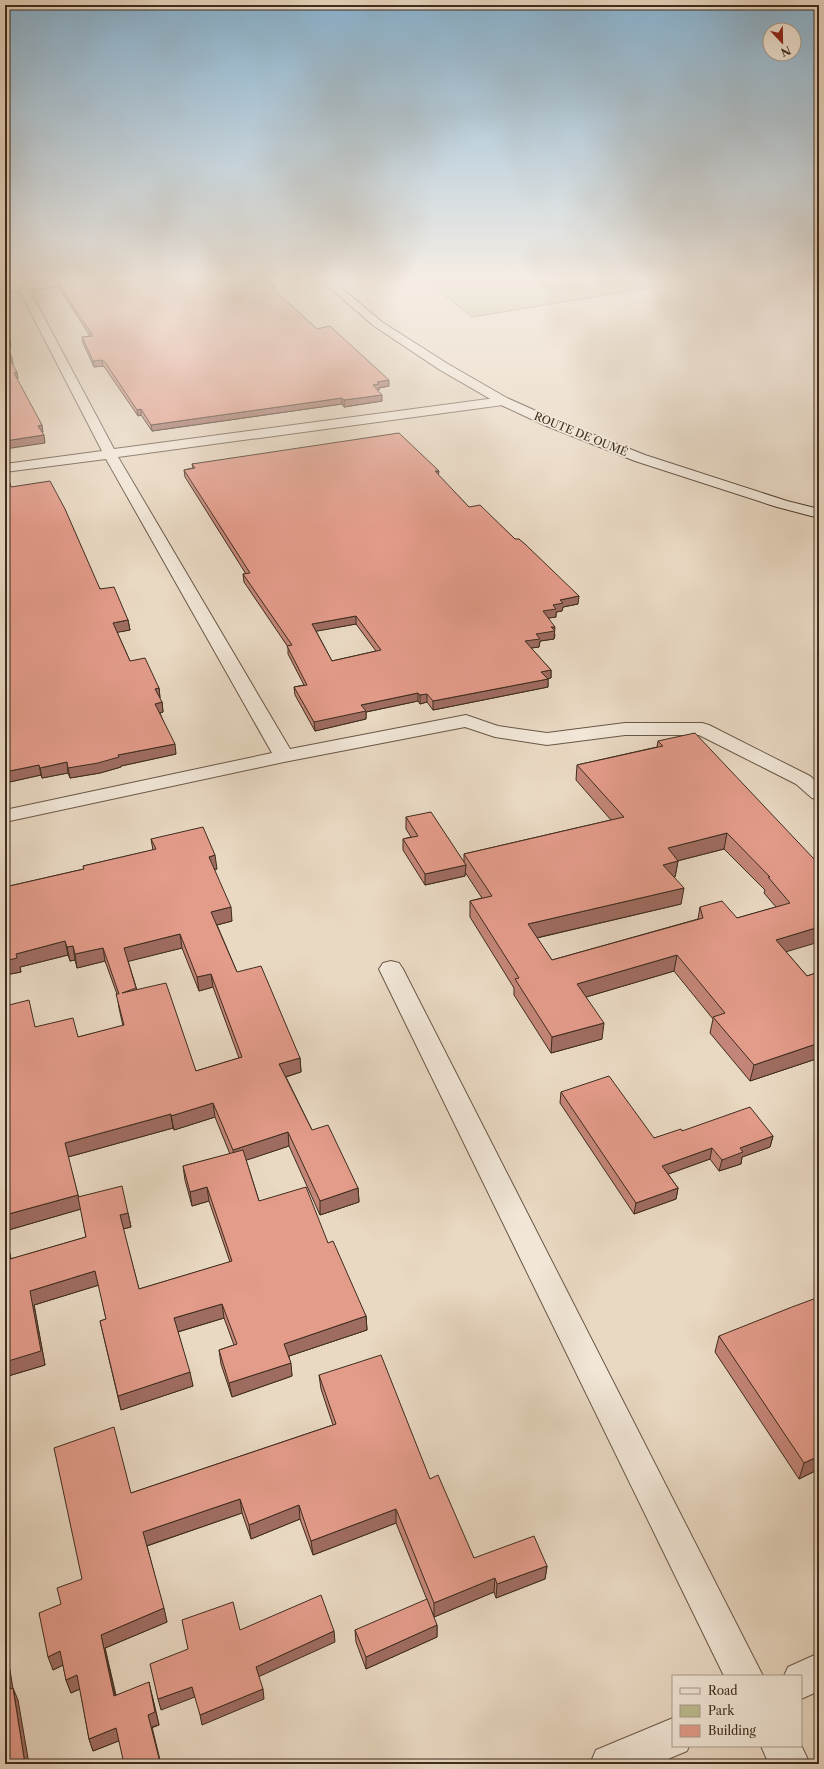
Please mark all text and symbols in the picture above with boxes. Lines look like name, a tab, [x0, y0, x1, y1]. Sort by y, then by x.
north arrow	[762, 22, 802, 62]
text: N	[778, 43, 793, 60]
street label: ROUTE DE OUMÉ	[532, 409, 630, 459]
legend	[672, 1675, 802, 1747]
text: Road	[708, 1683, 738, 1698]
text: Park	[708, 1703, 735, 1718]
text: Building	[708, 1723, 756, 1738]

